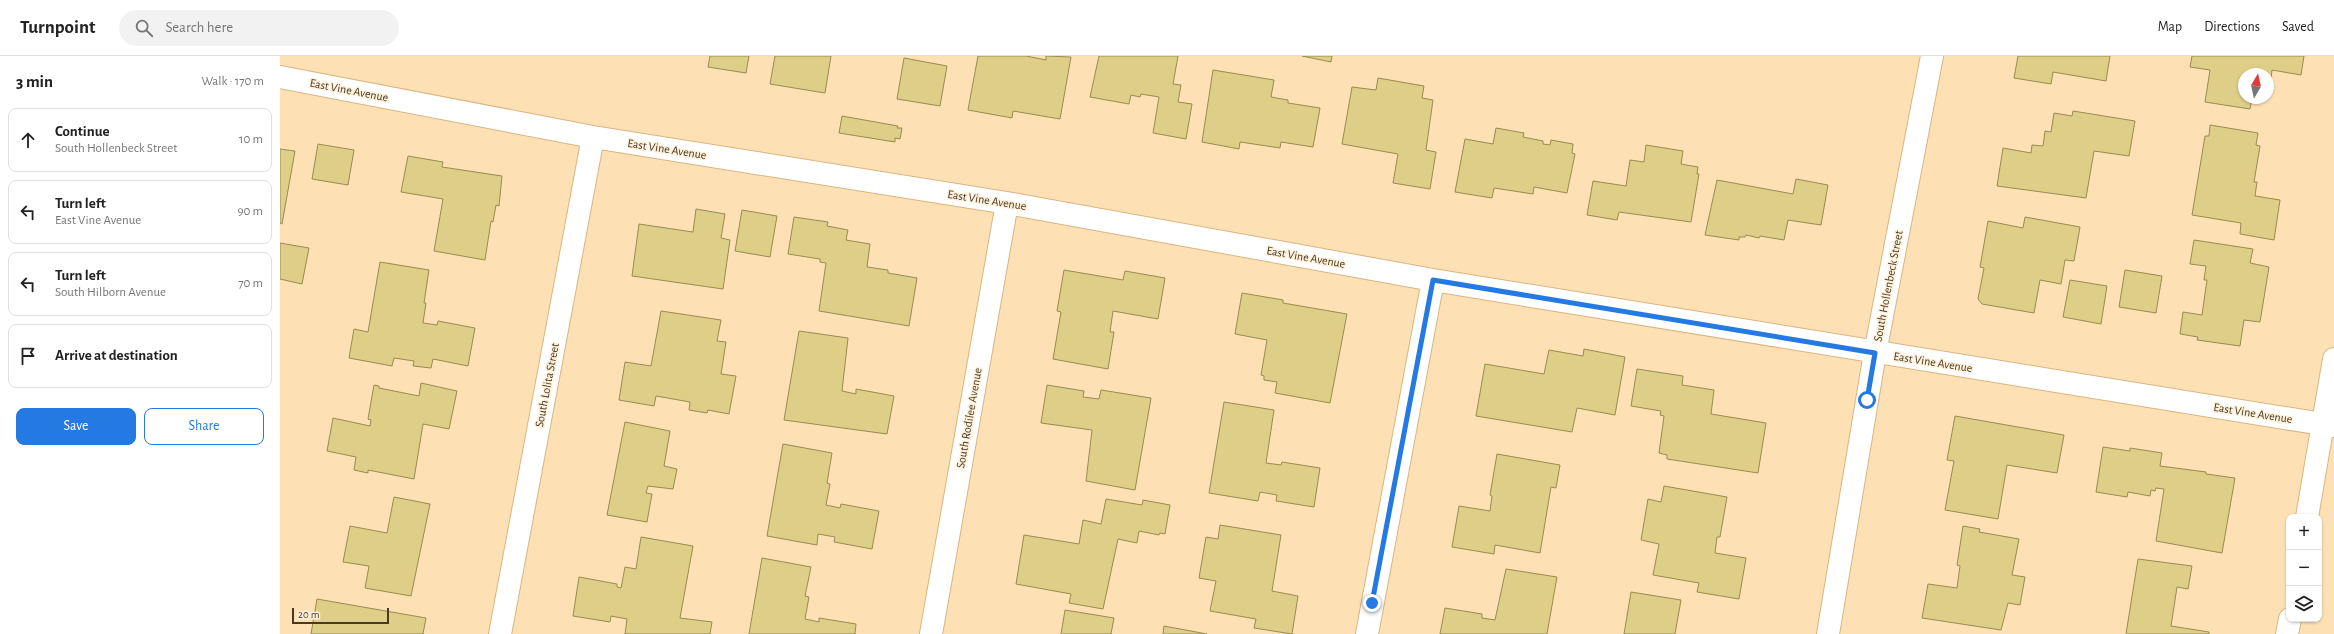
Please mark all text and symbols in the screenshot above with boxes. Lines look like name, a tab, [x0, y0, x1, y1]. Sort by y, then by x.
search box	[119, 10, 399, 46]
icon: search	[133, 17, 155, 39]
text: Turnpoint	[20, 18, 95, 37]
text: Search here	[165, 20, 233, 35]
text: Map	[2158, 20, 2182, 34]
text: Directions	[2204, 20, 2260, 34]
text: Saved	[2282, 20, 2314, 34]
north arrow	[2238, 68, 2274, 104]
text: 3 min	[16, 73, 53, 90]
text: Walk · 170 m	[201, 75, 264, 88]
street label: East Vine Avenue	[309, 77, 389, 103]
text: Continue	[55, 124, 110, 139]
icon: ahead	[17, 129, 39, 151]
text: 10 m	[239, 133, 263, 146]
street label: East Vine Avenue	[627, 137, 707, 161]
text: South Hollenbeck Street	[55, 142, 177, 155]
street label: East Vine Avenue	[947, 188, 1027, 212]
text: Turn left	[55, 196, 106, 211]
icon: left	[17, 201, 39, 223]
text: 90 m	[237, 205, 263, 218]
text: East Vine Avenue	[55, 214, 141, 227]
street label: South Hollenbeck Street	[1871, 229, 1905, 343]
street label: East Vine Avenue	[1266, 244, 1346, 270]
text: Turn left	[55, 268, 106, 283]
icon: left	[17, 273, 39, 295]
text: 70 m	[238, 277, 263, 290]
text: South Hilborn Avenue	[55, 286, 166, 299]
street label: South Lolita Street	[533, 342, 561, 428]
icon: arrive	[17, 345, 39, 367]
text: Arrive at destination	[55, 348, 178, 363]
street label: East Vine Avenue	[1893, 350, 1973, 374]
street label: South Rodilee Avenue	[954, 367, 984, 469]
route start	[1858, 391, 1876, 409]
street label: East Vine Avenue	[2213, 401, 2293, 425]
button: Save	[16, 408, 136, 445]
button: Share	[144, 408, 264, 445]
map controls	[2286, 514, 2322, 622]
button: +	[2286, 514, 2322, 550]
button: −	[2286, 550, 2322, 586]
button: layers	[2286, 586, 2322, 622]
route end	[1363, 594, 1381, 612]
scale bar	[292, 606, 389, 625]
text: 20 m	[298, 609, 319, 620]

